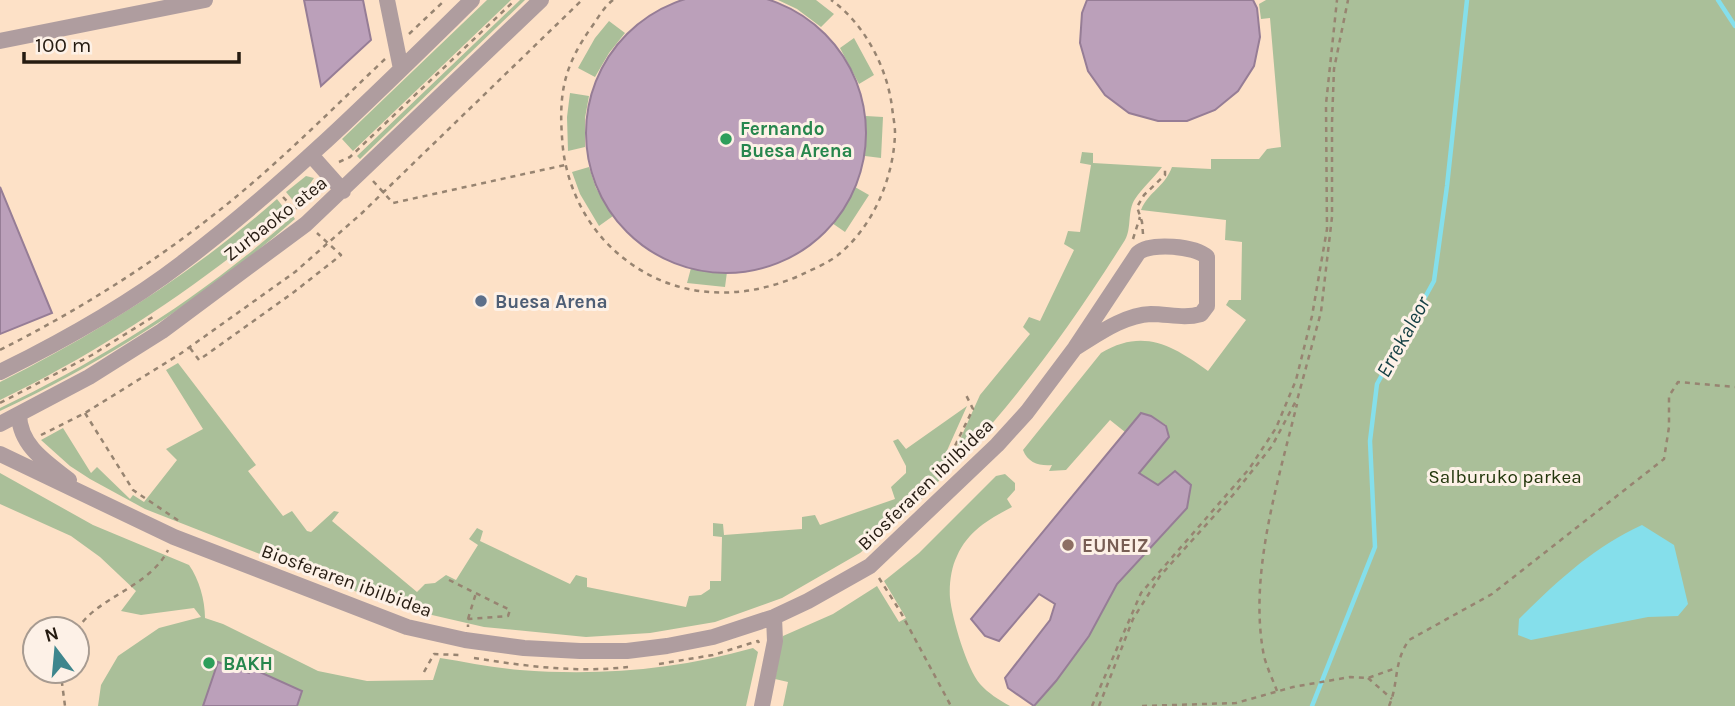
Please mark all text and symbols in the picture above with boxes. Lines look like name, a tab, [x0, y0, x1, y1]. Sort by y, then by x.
scale bar	[24, 21, 240, 65]
text: 100 m	[35, 33, 92, 57]
place label: Fernando Buesa Arena	[740, 118, 853, 162]
marker: Fernando Buesa Arena	[718, 131, 734, 147]
street label: Zurbaoko atea	[220, 172, 332, 266]
place label: Buesa Arena	[495, 291, 608, 313]
water label: Errekaleor	[1371, 292, 1435, 382]
marker: Buesa Arena	[473, 293, 489, 309]
street label: Biosferaren ibilbidea	[853, 414, 998, 555]
park label: Salburuko parkea	[1428, 466, 1582, 488]
place label: EUNEIZ	[1082, 535, 1149, 557]
marker: EUNEIZ	[1060, 537, 1076, 553]
street label: Biosferaren ibilbidea	[258, 540, 435, 622]
north arrow	[21, 615, 91, 685]
text: N	[42, 622, 61, 647]
place label: BAKH	[223, 653, 273, 675]
marker: BAKH	[201, 655, 217, 671]

